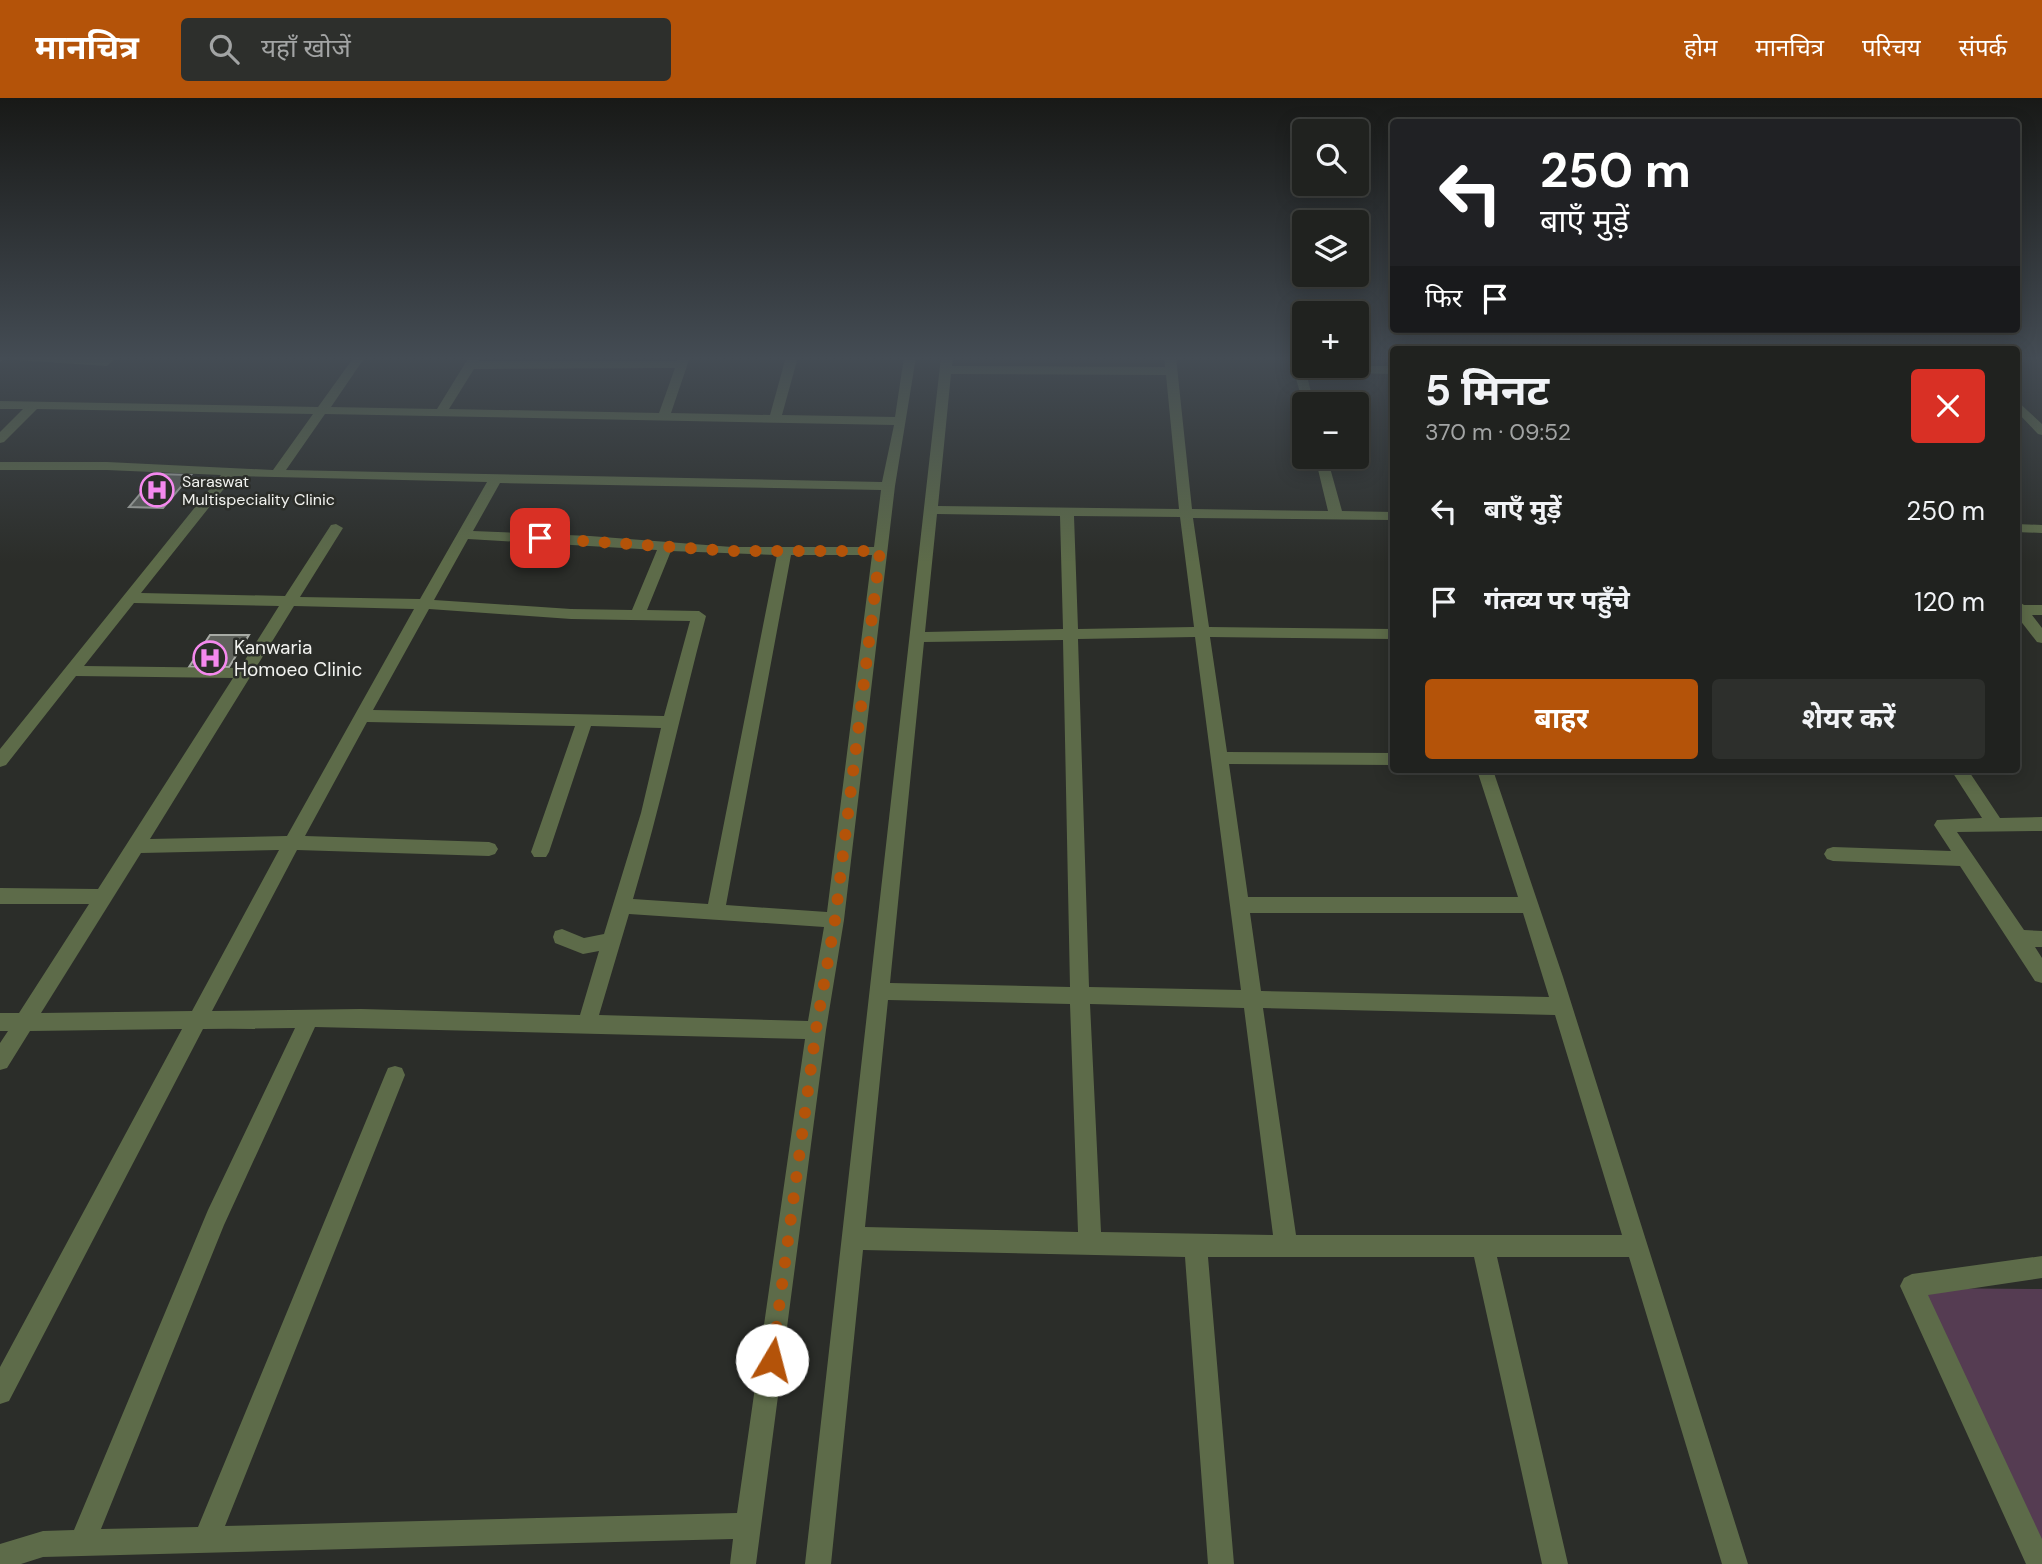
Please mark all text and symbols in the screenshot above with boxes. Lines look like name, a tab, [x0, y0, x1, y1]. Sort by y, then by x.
search box	[181, 18, 671, 81]
text: मानचित्र	[35, 26, 139, 69]
icon: search	[205, 30, 243, 68]
text: यहाँ खोजें	[261, 31, 351, 65]
text: होम	[1684, 32, 1717, 63]
text: मानचित्र	[1755, 32, 1824, 63]
text: परिचय	[1862, 32, 1921, 63]
text: संपर्क	[1959, 32, 2007, 63]
map controls	[1292, 119, 1369, 469]
button: search	[1292, 119, 1369, 196]
text: 250 m	[1540, 138, 1691, 202]
icon: left	[1425, 147, 1516, 238]
text: बाएँ मुड़ें	[1540, 200, 1629, 242]
button: layers	[1292, 210, 1369, 287]
icon: arrive	[1476, 280, 1514, 318]
text: फिर	[1425, 281, 1462, 315]
button: +	[1292, 301, 1369, 378]
text: 5 मिनट	[1425, 363, 1549, 418]
button: close	[1911, 369, 1985, 443]
button: −	[1292, 392, 1369, 469]
text: 370 m · 09:52	[1425, 417, 1571, 447]
hospital icon: Saraswat Multispeciality Clinic	[138, 471, 176, 509]
place label: Saraswat Multispeciality Clinic	[182, 471, 335, 510]
icon: left	[1425, 492, 1463, 530]
text: बाएँ मुड़ें	[1484, 492, 1561, 526]
text: 250 m	[1906, 494, 1985, 528]
pin	[510, 508, 570, 568]
icon: arrive	[521, 519, 559, 557]
icon: arrive	[1425, 583, 1463, 621]
text: गंतव्य पर पहुँचे	[1484, 583, 1630, 617]
text: 120 m	[1914, 585, 1985, 619]
place label: Kanwaria Homoeo Clinic	[234, 635, 362, 682]
hospital icon: Kanwaria Homoeo Clinic	[191, 639, 229, 677]
button: बाहर	[1425, 679, 1698, 759]
button: शेयर करें	[1712, 679, 1985, 759]
position arrow	[735, 1323, 809, 1397]

